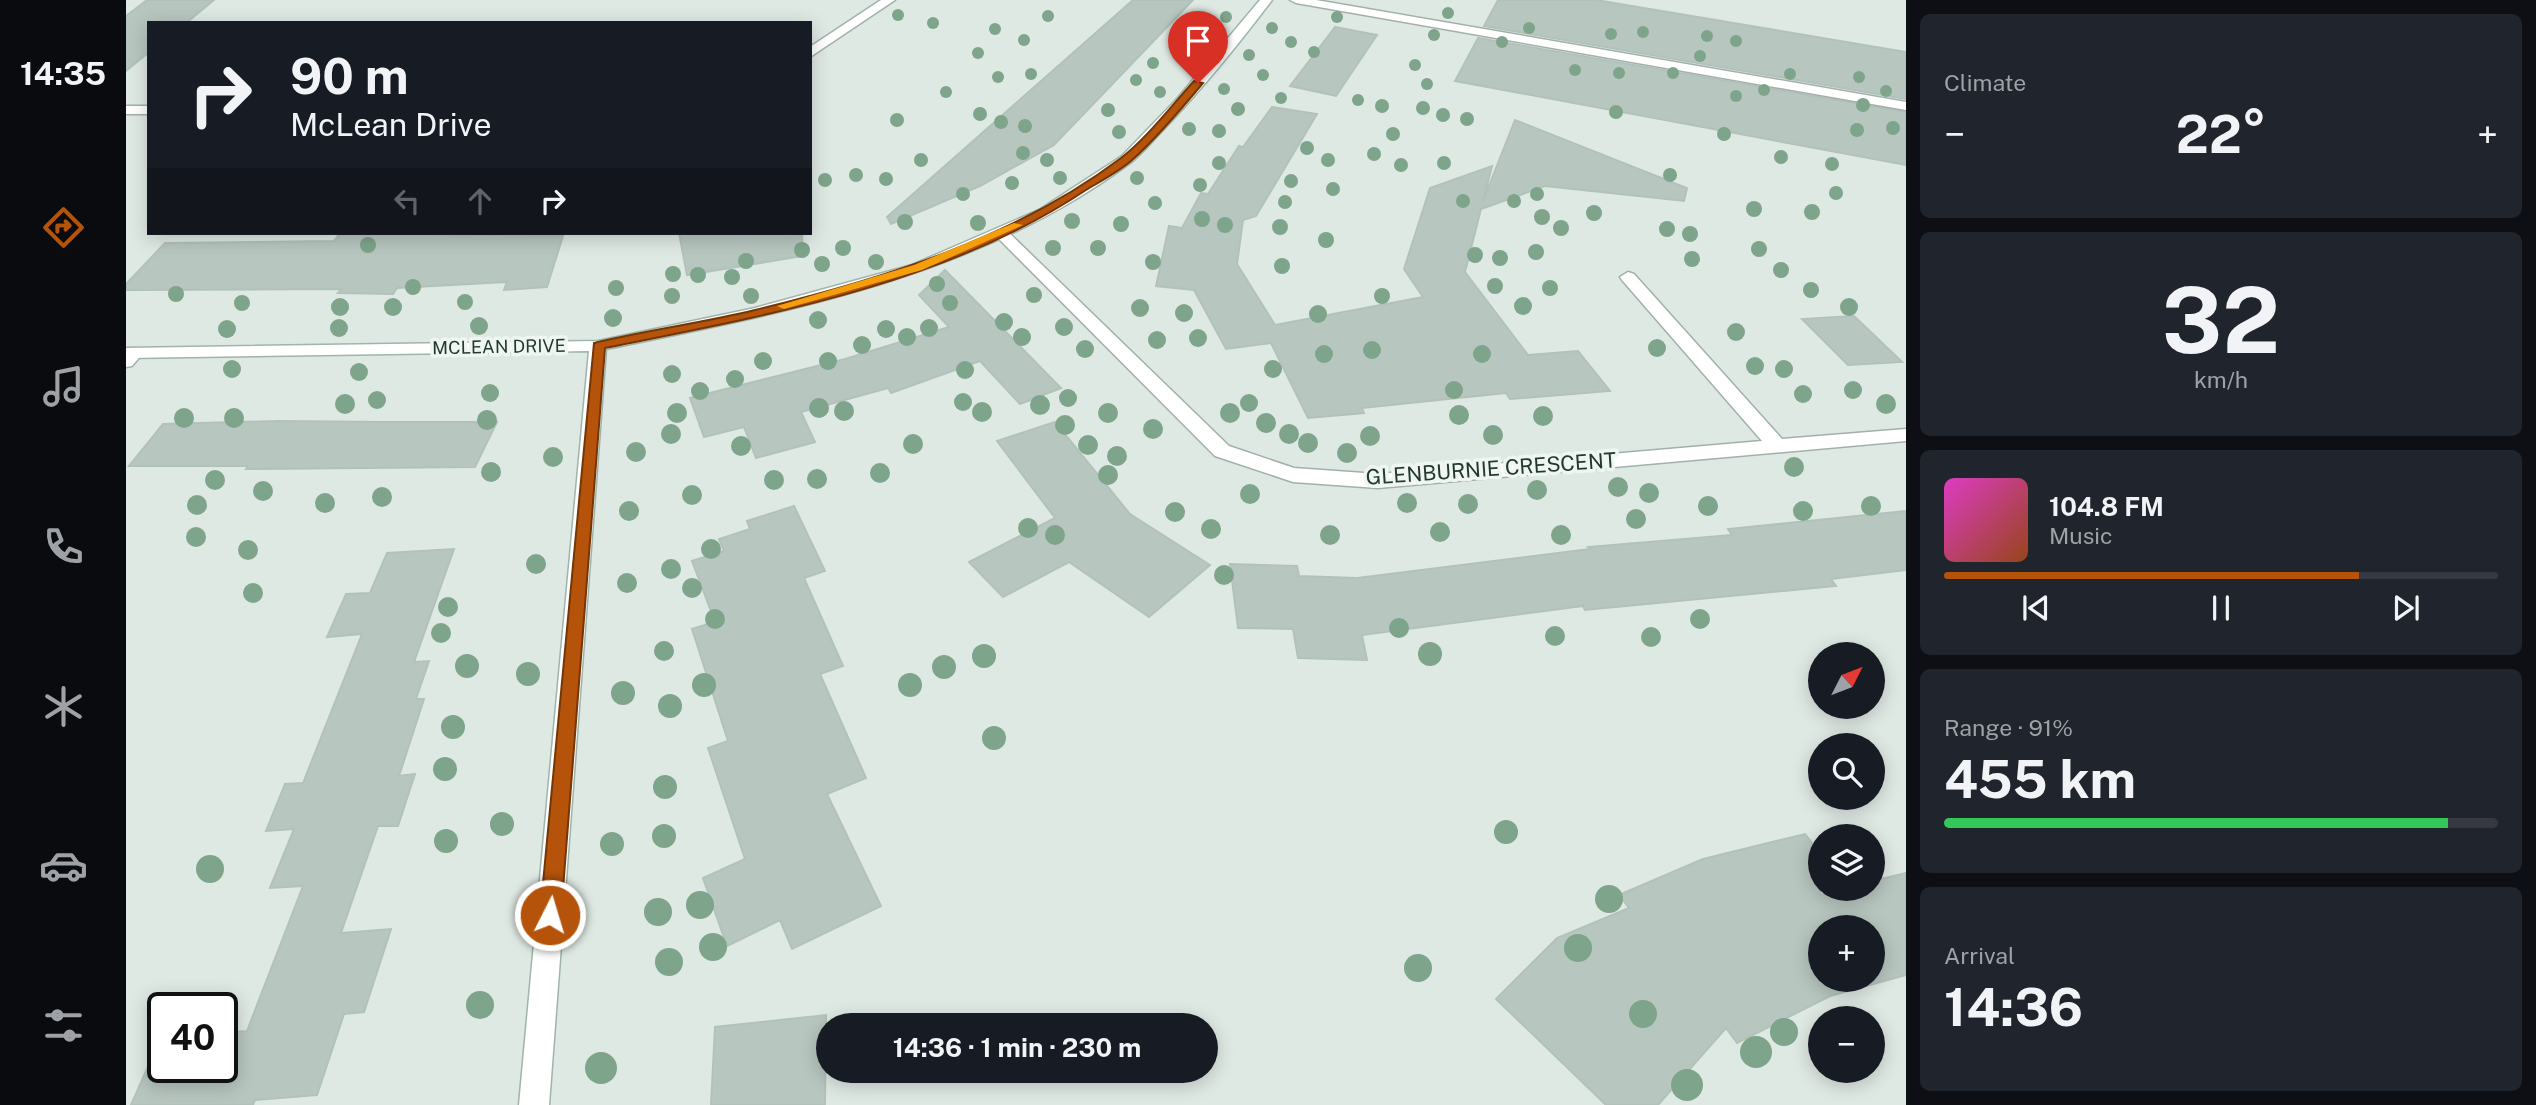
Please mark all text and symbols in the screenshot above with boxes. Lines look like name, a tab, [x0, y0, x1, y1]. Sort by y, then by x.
pin	[1168, 11, 1228, 83]
icon: arrive	[1179, 22, 1217, 60]
text: 90 m	[290, 47, 409, 105]
icon: right	[175, 49, 266, 140]
text: 14:35	[20, 55, 106, 92]
text: Climate	[1944, 69, 2026, 96]
text: 22°	[2176, 104, 2266, 165]
text: McLean Drive	[290, 106, 492, 143]
text: −	[1944, 112, 1965, 157]
text: +	[2477, 112, 2498, 157]
icon: left	[388, 182, 426, 220]
icon: ahead	[461, 182, 499, 220]
icon: right	[534, 182, 572, 220]
icon: directions	[39, 203, 88, 252]
text: 32	[2162, 267, 2280, 373]
street label: MCLEAN DRIVE	[432, 335, 566, 358]
icon: music	[39, 362, 88, 411]
text: km/h	[2194, 366, 2248, 393]
street label: GLENBURNIE CRESCENT	[1365, 447, 1617, 490]
text: 104.8 FM	[2049, 491, 2164, 522]
icon: phone	[39, 522, 88, 571]
text: Music	[2049, 522, 2113, 549]
icon: previous	[2017, 589, 2055, 627]
icon: pause	[2202, 589, 2240, 627]
icon: next	[2387, 589, 2425, 627]
north arrow	[1808, 642, 1885, 719]
map controls	[1808, 642, 1885, 1083]
icon: climate	[39, 682, 88, 731]
text: Range · 91%	[1944, 714, 2073, 741]
button: search	[1808, 733, 1885, 810]
text: 455 km	[1944, 749, 2136, 810]
button: layers	[1808, 824, 1885, 901]
icon: car	[39, 841, 88, 890]
position arrow	[513, 878, 587, 952]
button: +	[1808, 915, 1885, 992]
text: Arrival	[1944, 942, 2015, 969]
text: 14:36	[1944, 977, 2083, 1038]
speed limit sign: 40	[147, 992, 238, 1083]
icon: filters	[39, 1001, 88, 1050]
button: −	[1808, 1006, 1885, 1083]
text: 14:36 · 1 min · 230 m	[893, 1032, 1141, 1063]

